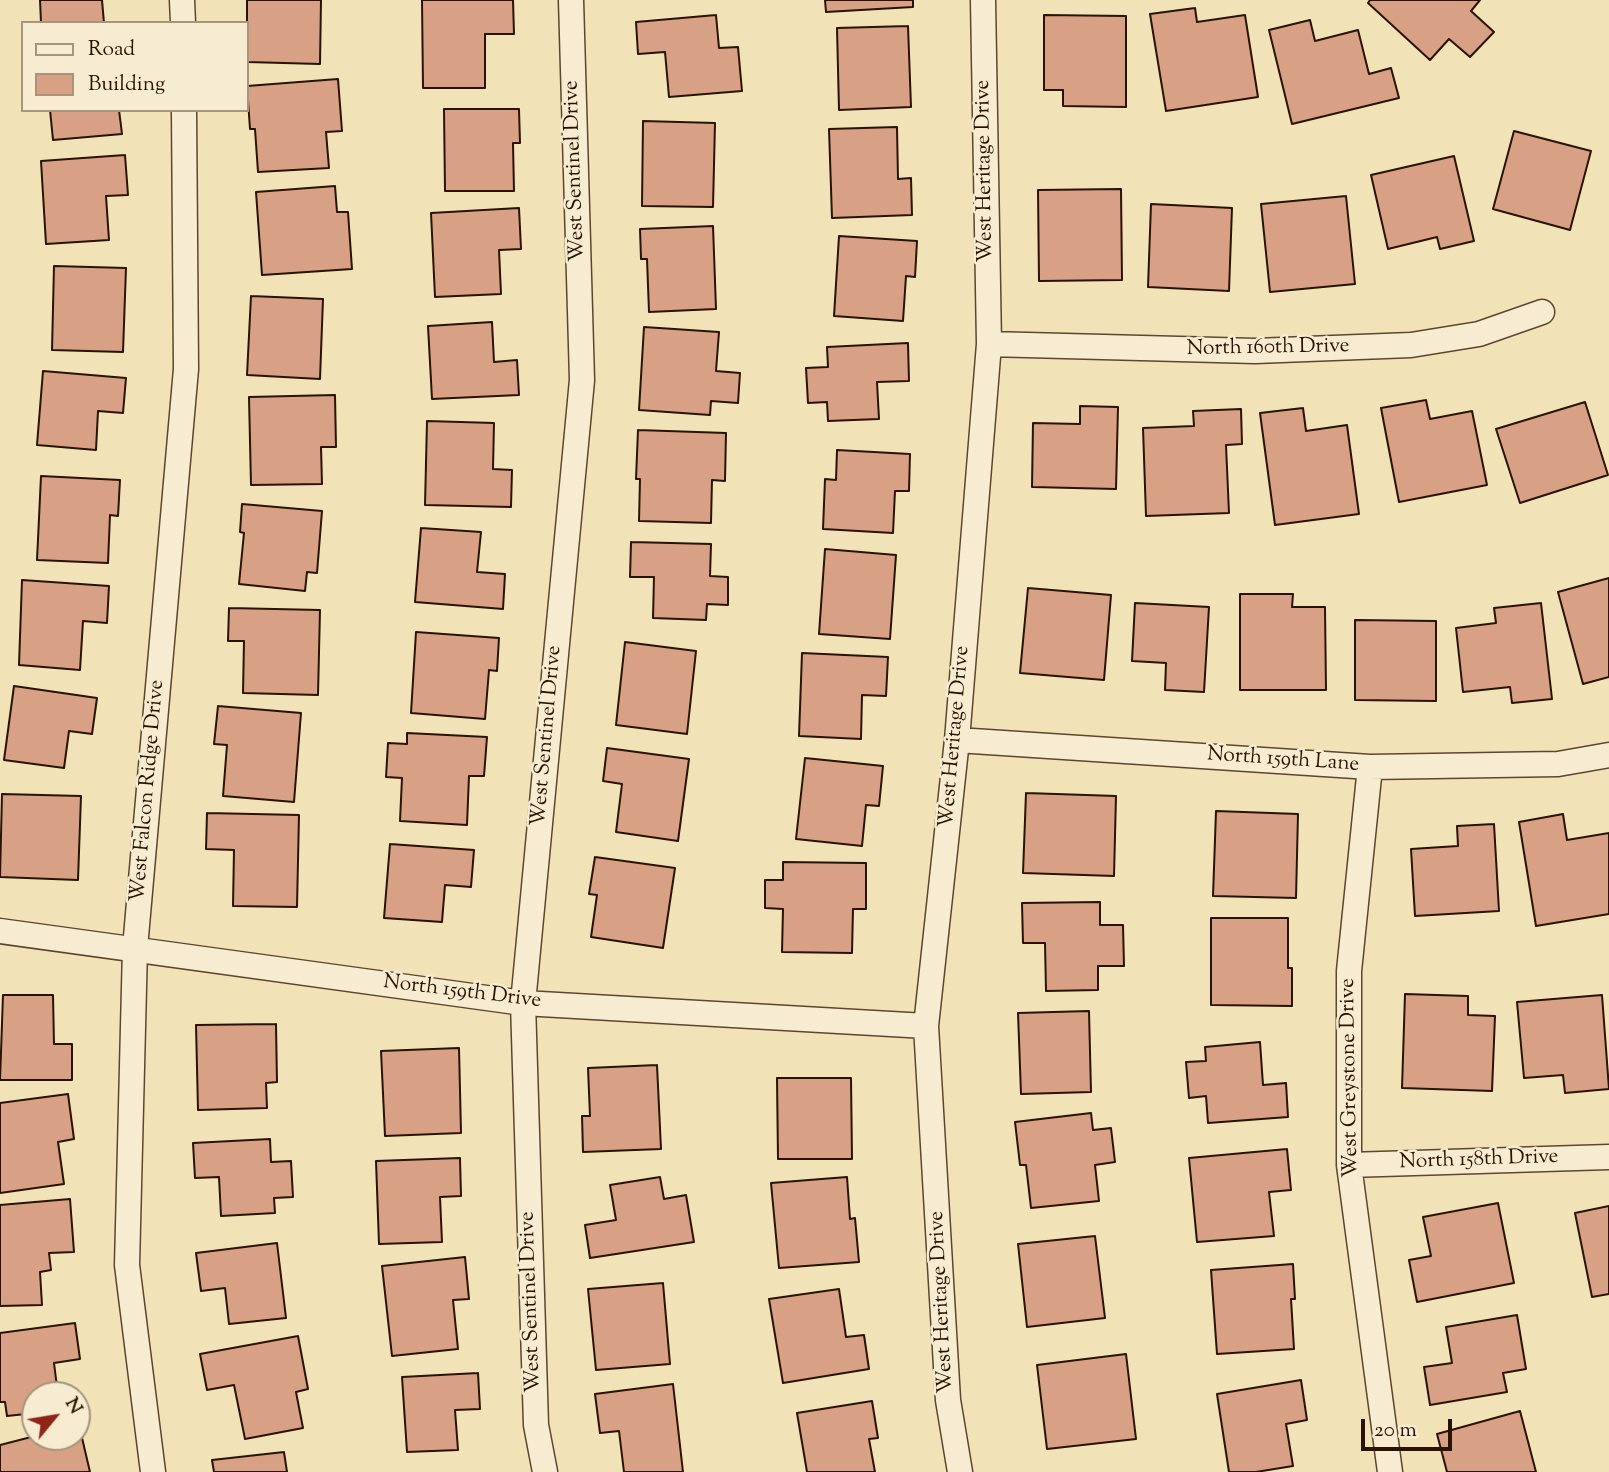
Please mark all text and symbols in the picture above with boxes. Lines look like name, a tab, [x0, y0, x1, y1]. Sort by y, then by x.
legend	[21, 21, 248, 112]
text: Road	[88, 35, 135, 65]
text: Building	[88, 70, 165, 100]
street label: West Heritage Drive	[972, 79, 1000, 263]
street label: West Sentinel Drive	[560, 80, 592, 262]
street label: North 160th Drive	[1186, 335, 1350, 363]
street label: West Sentinel Drive	[528, 645, 568, 827]
street label: West Heritage Drive	[935, 645, 977, 829]
street label: West Falcon Ridge Drive	[127, 679, 171, 903]
street label: North 159th Lane	[1206, 743, 1360, 779]
street label: North 159th Drive	[382, 971, 542, 1015]
street label: West Greystone Drive	[1337, 978, 1365, 1178]
street label: North 158th Drive	[1399, 1146, 1559, 1176]
street label: West Heritage Drive	[926, 1210, 960, 1394]
street label: West Sentinel Drive	[516, 1211, 548, 1393]
north arrow	[21, 1381, 91, 1451]
text: N	[57, 1393, 88, 1420]
scale bar	[1364, 1406, 1455, 1450]
text: 20 m	[1374, 1416, 1417, 1446]

